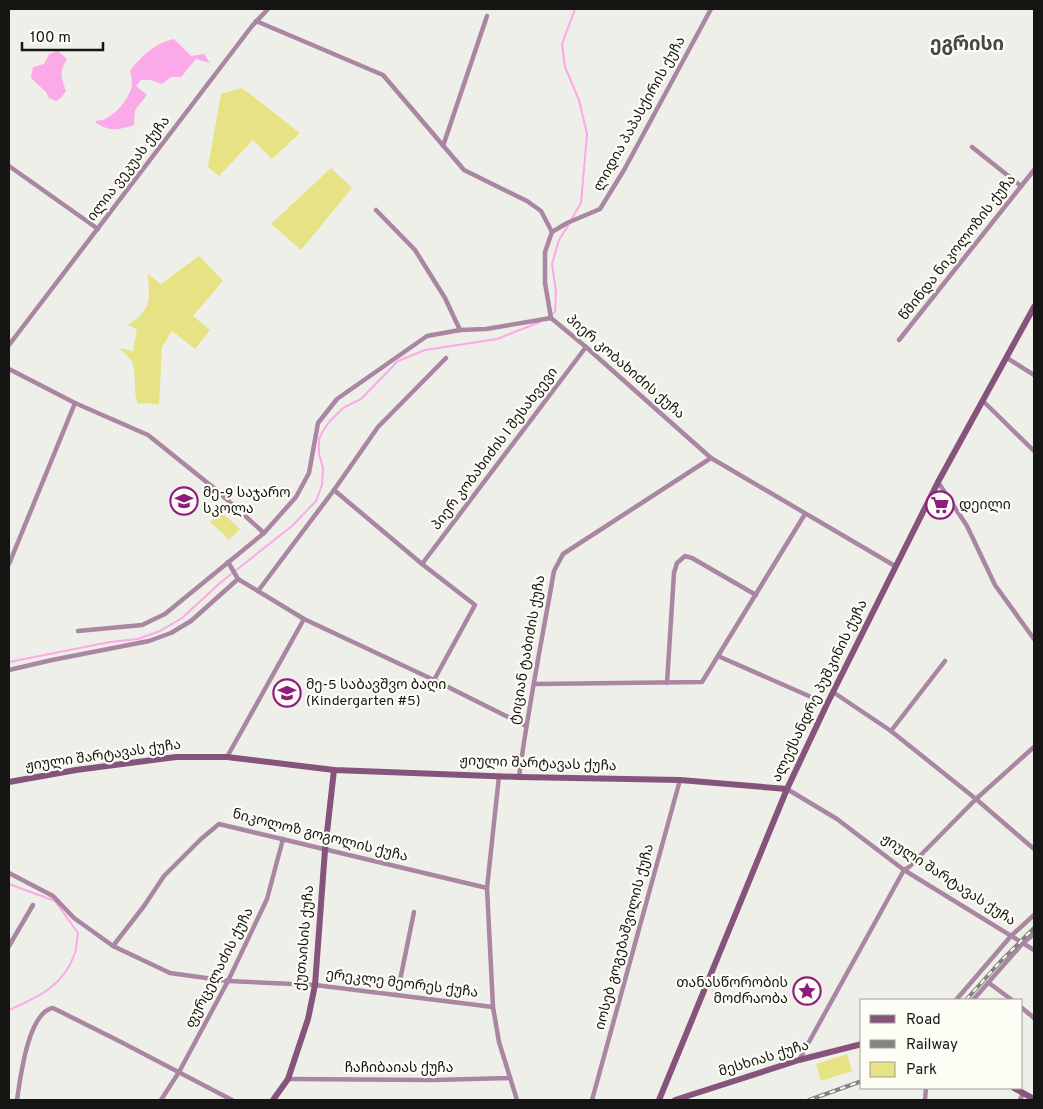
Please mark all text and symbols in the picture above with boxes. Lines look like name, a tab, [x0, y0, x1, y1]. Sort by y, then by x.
scale bar	[22, 20, 104, 52]
text: 100 m	[30, 29, 71, 48]
district label: ეგრისი	[930, 33, 1004, 57]
street label: ლიდია პაპასქირის ქუჩა	[590, 34, 690, 194]
street label: ილია ვეკუას ქუჩა	[84, 113, 174, 225]
street label: წმინდა ნიკოლოზის ქუჩა	[896, 172, 1020, 324]
street label: პიერ კობახიძის ქუჩა	[562, 311, 688, 423]
street label: პიერ კობახიძის I შესახვევი	[428, 364, 562, 534]
place label: მე-9 საჯარო სკოლა	[203, 485, 291, 518]
school or university icon: მე-9 საჯარო სკოლა	[169, 486, 199, 516]
supermarket icon: დეილი	[925, 490, 955, 520]
place label: დეილი	[959, 497, 1011, 514]
street label: ტიციან ტაბიძის ქუჩა	[506, 574, 550, 726]
street label: ალექსანდრე პუშკინის ქუჩა	[768, 597, 872, 785]
place label: მე-5 საბავშვო ბაღი (Kindergarten #5)	[306, 677, 446, 710]
school or university icon: მე-5 საბავშვო ბაღი (Kindergarten #5)	[272, 678, 302, 708]
street label: ჟიული შარტავას ქუჩა	[24, 737, 182, 775]
street label: ჟიული შარტავას ქუჩა	[459, 753, 617, 775]
street label: ნიკოლოზ გოგოლის ქუჩა	[230, 806, 410, 866]
street label: ჟიული შარტავას ქუჩა	[877, 830, 1019, 930]
street label: იოსებ გოგებაშვილის ქუჩა	[592, 842, 658, 1032]
street label: ქუთაისის ქუჩა	[292, 885, 318, 991]
street label: ფურცელაძის ქუჩა	[182, 905, 258, 1031]
street label: ერეკლე მეორეს ქუჩა	[325, 966, 479, 1002]
place label: თანასწორობის მოძრაობა	[676, 975, 788, 1008]
place icon: თანასწორობის მოძრაობა	[792, 976, 822, 1006]
legend	[860, 999, 1023, 1089]
text: Road	[906, 1011, 941, 1030]
text: Railway	[906, 1036, 958, 1055]
street label: მესხიას ქუჩა	[717, 1037, 811, 1081]
street label: ჩაჩიბაიას ქუჩა	[345, 1060, 453, 1077]
text: Park	[906, 1061, 937, 1080]

